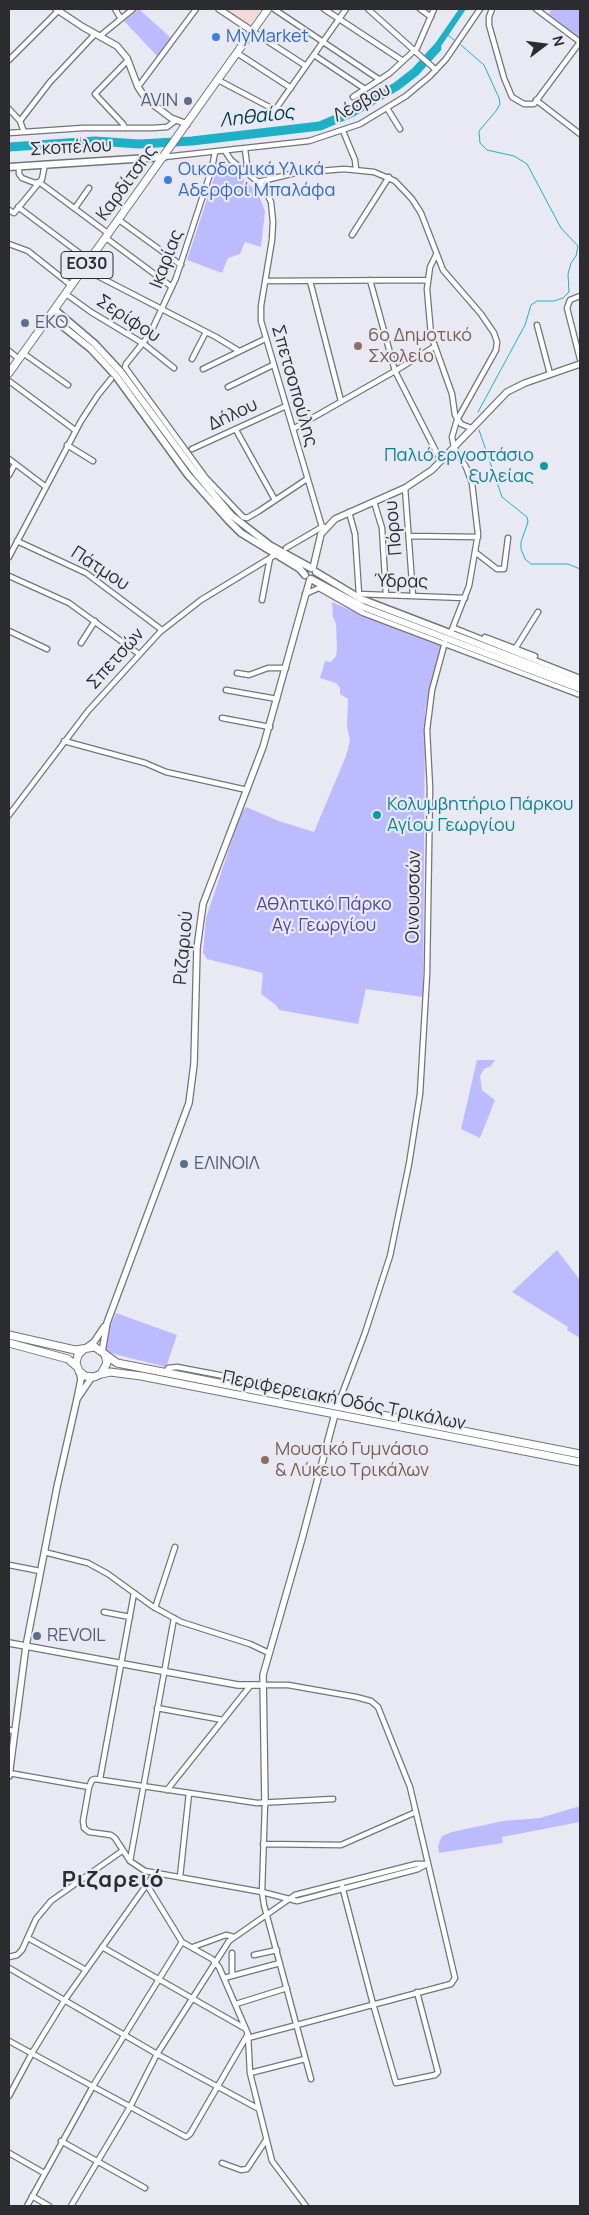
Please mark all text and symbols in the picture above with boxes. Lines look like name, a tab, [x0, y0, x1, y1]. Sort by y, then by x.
north arrow	[519, 20, 569, 70]
place label: MyMarket	[226, 26, 309, 48]
marker: MyMarket	[210, 31, 222, 43]
text: N	[548, 34, 569, 48]
street label: Λέσβου	[330, 79, 394, 127]
place label: AVIN	[140, 90, 178, 112]
marker: AVIN	[182, 95, 194, 107]
water label: Ληθαίος	[219, 101, 295, 133]
street label: Σκοπέλου	[29, 135, 113, 161]
street label: Καρδίτσης	[92, 141, 162, 225]
place label: Οικοδομικά Υλικά Αδερφοί Μπαλάφα	[178, 159, 335, 202]
marker: Οικοδομικά Υλικά Αδερφοί Μπαλάφα	[162, 174, 174, 186]
street label: Ικαρίας	[146, 226, 188, 292]
road number: ΕΟ30	[61, 252, 113, 278]
street label: Σερίφου	[92, 290, 164, 348]
place label: EKO	[35, 312, 68, 334]
marker: EKO	[19, 317, 31, 329]
street label: Σπετσοπούλης	[266, 323, 322, 449]
place label: 6ο Δημοτικό Σχολείο	[368, 325, 472, 368]
marker: 6ο Δημοτικό Σχολείο	[352, 340, 364, 352]
street label: Δήλου	[205, 394, 261, 436]
place label: Παλιό εργοστάσιο ξυλείας	[384, 445, 534, 488]
marker: Παλιό εργοστάσιο ξυλείας	[538, 460, 550, 472]
street label: Πόρου	[381, 500, 407, 556]
street label: Πάτμου	[67, 542, 133, 596]
street label: Ύδρας	[374, 571, 428, 593]
street label: Σπετσών	[83, 624, 149, 694]
place label: Κολυμβητήριο Πάρκου Αγίου Γεωργίου	[387, 794, 574, 836]
marker: Κολυμβητήριο Πάρκου Αγίου Γεωργίου	[371, 809, 383, 821]
street label: Οινουσσών	[402, 850, 426, 944]
park label: Αθλητικό Πάρκο Αγ. Γεωργίου	[256, 894, 392, 936]
street label: Ριζαριού	[170, 910, 198, 986]
place label: ΕΛΙΝΟΙΛ	[194, 1153, 260, 1175]
marker: ΕΛΙΝΟΙΛ	[178, 1158, 190, 1170]
street label: Περιφερειακή Οδός Τρικάλων	[220, 1367, 468, 1435]
place label: Μουσικό Γυμνάσιο & Λύκειο Τρικάλων	[275, 1439, 429, 1482]
marker: Μουσικό Γυμνάσιο & Λύκειο Τρικάλων	[259, 1454, 271, 1466]
place label: REVOIL	[47, 1625, 106, 1647]
marker: REVOIL	[31, 1630, 43, 1642]
district label: Ριζαρειό	[61, 1868, 165, 1894]

